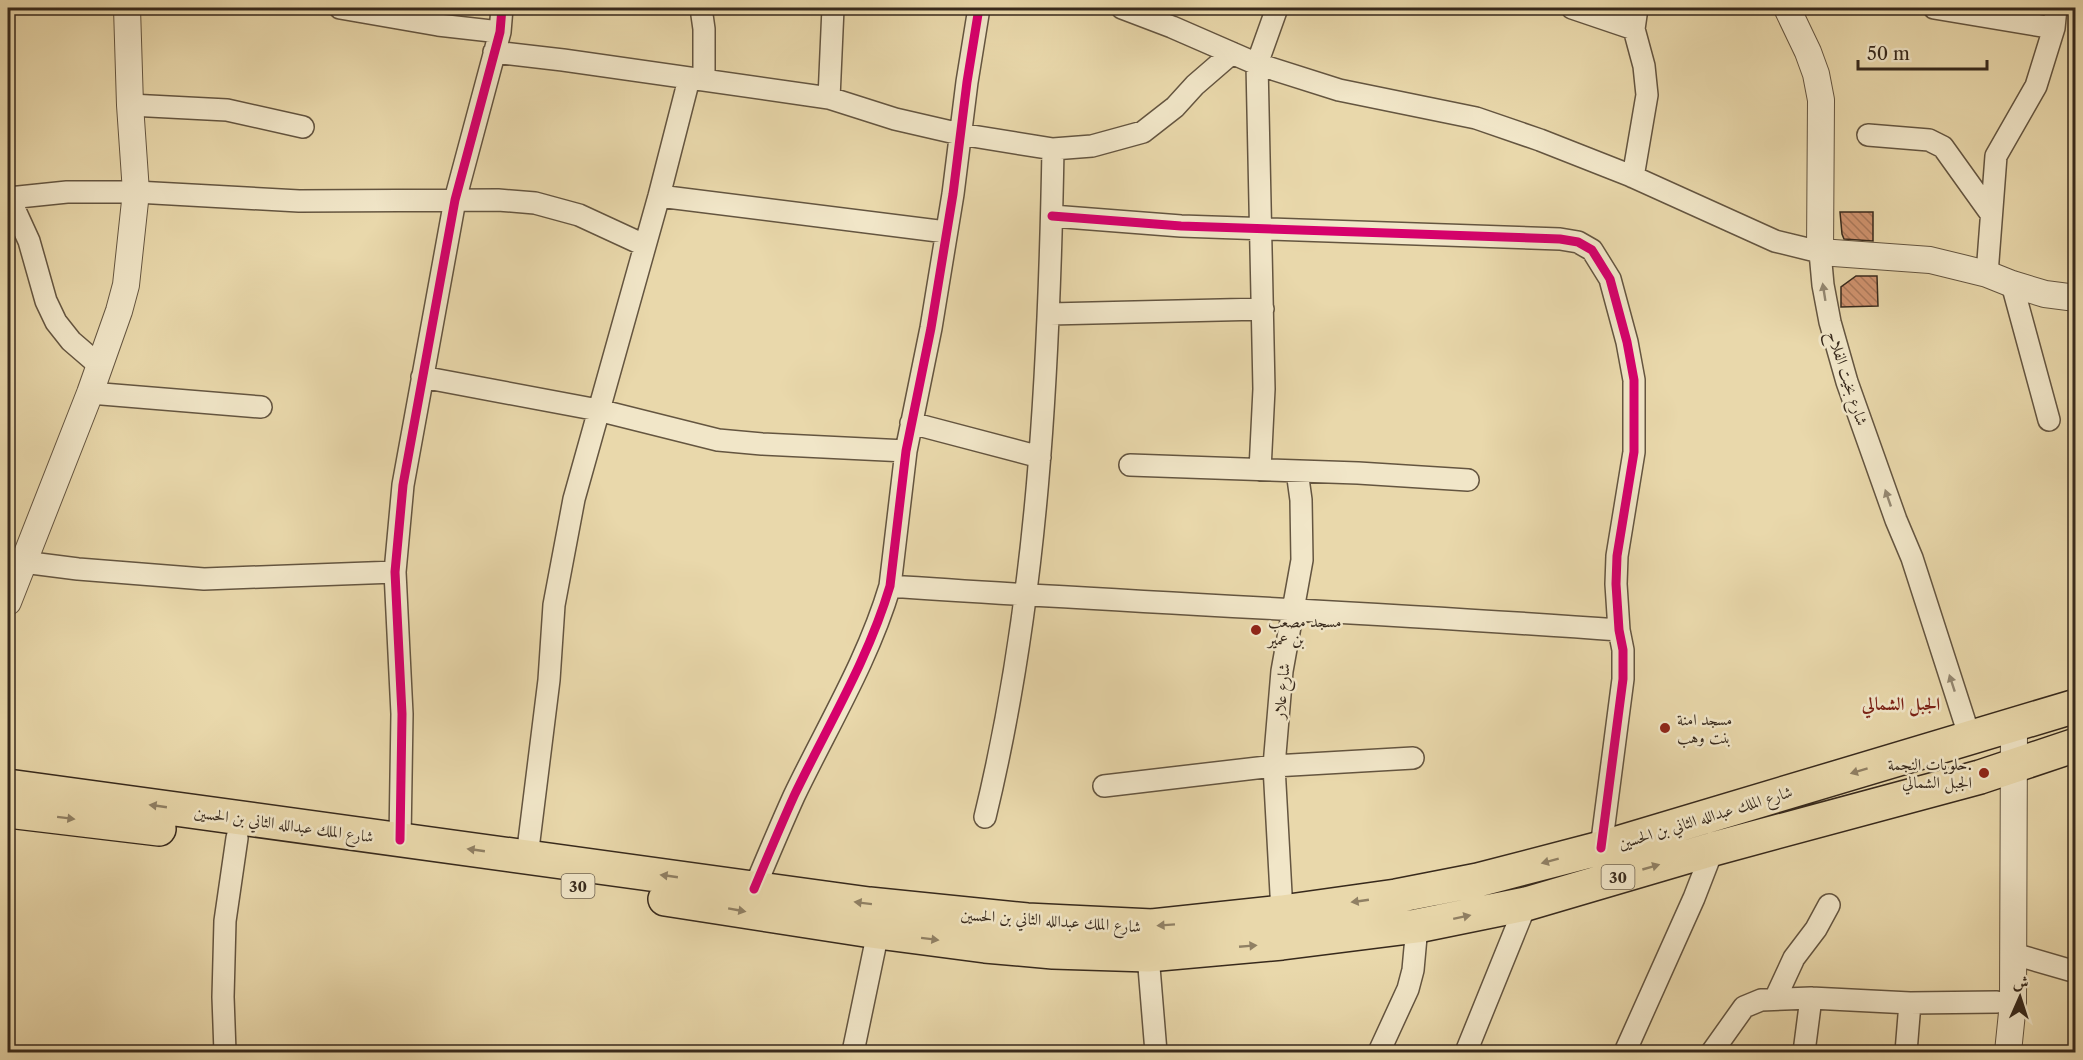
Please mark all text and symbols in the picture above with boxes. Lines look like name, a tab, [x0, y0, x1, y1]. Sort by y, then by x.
scale bar	[1858, 33, 1987, 71]
text: 50 m	[1867, 43, 1910, 65]
one-way arrow	[1820, 283, 1829, 302]
street label: شارع بخيت الفلاح	[1819, 328, 1873, 430]
one-way arrow	[1883, 489, 1893, 507]
place label: مسجد مصعب بن عمير	[1266, 611, 1341, 650]
marker: مسجد مصعب بن عمير	[1249, 623, 1263, 637]
street label: شارع علار	[1268, 662, 1298, 722]
one-way arrow	[1947, 674, 1957, 692]
district label: الجبل الشمالي	[1861, 693, 1940, 719]
place label: مسجد امنة بنت وهب	[1677, 709, 1732, 748]
marker: مسجد امنة بنت وهب	[1658, 721, 1672, 735]
place label: حلويات النجمة. الجبل الشمالي	[1888, 754, 1972, 795]
marker: حلويات النجمة. الجبل الشمالي	[1977, 766, 1991, 780]
one-way arrow	[1850, 767, 1868, 776]
street label: شارع الملك عبدالله الثاني بن الحسين	[1615, 781, 1796, 857]
street label: شارع الملك عبدالله الثاني بن الحسين	[192, 801, 375, 850]
one-way arrow	[149, 802, 168, 811]
one-way arrow	[56, 813, 75, 823]
one-way arrow	[467, 845, 486, 855]
one-way arrow	[1541, 857, 1560, 867]
one-way arrow	[1642, 862, 1660, 871]
road number: 30	[1602, 865, 1634, 889]
one-way arrow	[660, 872, 679, 881]
road number: 30	[562, 874, 594, 898]
one-way arrow	[1350, 897, 1369, 906]
one-way arrow	[853, 899, 872, 908]
street label: شارع الملك عبدالله الثاني بن الحسين	[960, 904, 1142, 940]
one-way arrow	[728, 906, 747, 915]
one-way arrow	[1453, 912, 1472, 921]
one-way arrow	[1157, 920, 1176, 930]
one-way arrow	[921, 935, 940, 944]
one-way arrow	[1239, 941, 1258, 950]
north arrow	[1990, 967, 2050, 1027]
text: ش	[2012, 972, 2029, 992]

